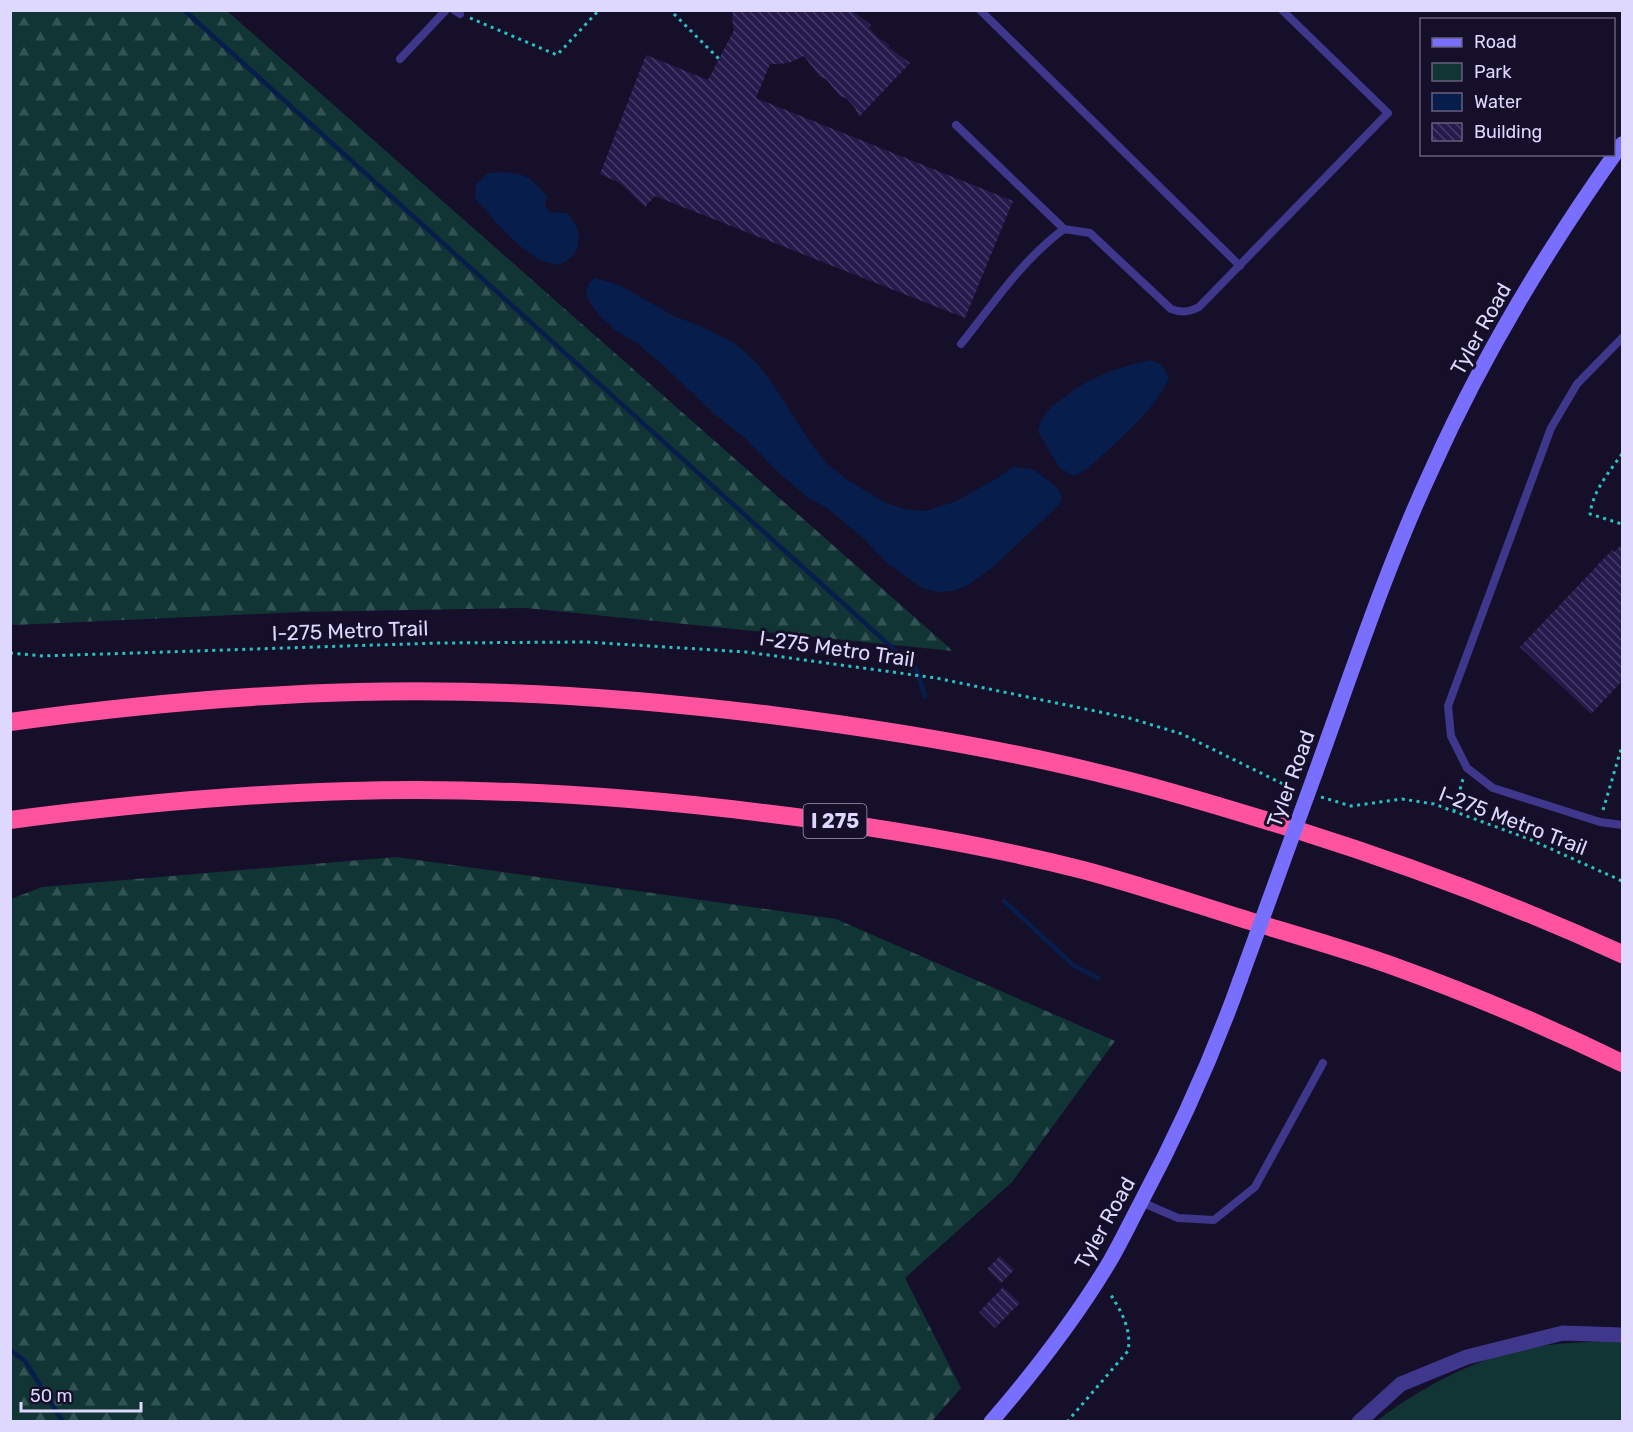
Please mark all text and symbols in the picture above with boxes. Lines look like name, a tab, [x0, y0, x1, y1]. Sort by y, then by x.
legend	[1420, 18, 1615, 156]
text: Road	[1474, 31, 1517, 53]
text: Park	[1474, 61, 1512, 83]
text: Water	[1474, 91, 1522, 113]
text: Building	[1474, 121, 1542, 143]
street label: Tyler Road	[1445, 278, 1516, 379]
street label: I-275 Metro Trail	[271, 615, 429, 646]
street label: I-275 Metro Trail	[758, 625, 916, 672]
street label: Tyler Road	[1261, 727, 1320, 831]
street label: I-275 Metro Trail	[1436, 781, 1591, 860]
road number: I 275	[804, 804, 866, 838]
street label: Tyler Road	[1069, 1172, 1140, 1273]
scale bar	[21, 1375, 141, 1413]
text: 50 m	[30, 1385, 73, 1407]

